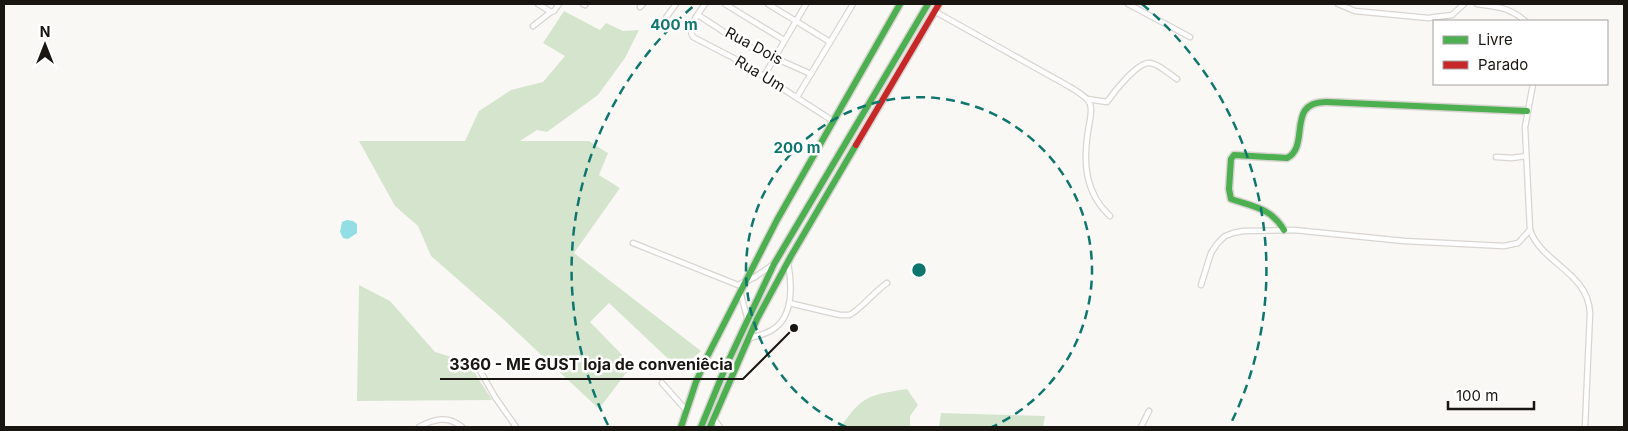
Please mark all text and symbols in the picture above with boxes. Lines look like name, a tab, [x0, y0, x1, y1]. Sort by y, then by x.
text: 400 m	[650, 15, 698, 34]
north arrow	[20, 20, 70, 70]
legend	[1433, 20, 1608, 85]
street label: Rua Dois	[722, 22, 786, 69]
text: N	[40, 23, 50, 40]
text: Livre	[1478, 30, 1513, 49]
street label: Rua Um	[732, 51, 789, 96]
text: Parado	[1478, 55, 1528, 74]
text: 200 m	[774, 138, 820, 157]
centre of rings	[910, 261, 928, 279]
callout: 3360 - ME GUST loja de conveniêcia	[440, 348, 743, 379]
text: 3360 - ME GUST loja de conveniêcia	[449, 354, 733, 374]
scale bar	[1448, 378, 1534, 410]
text: 100 m	[1456, 386, 1498, 405]

